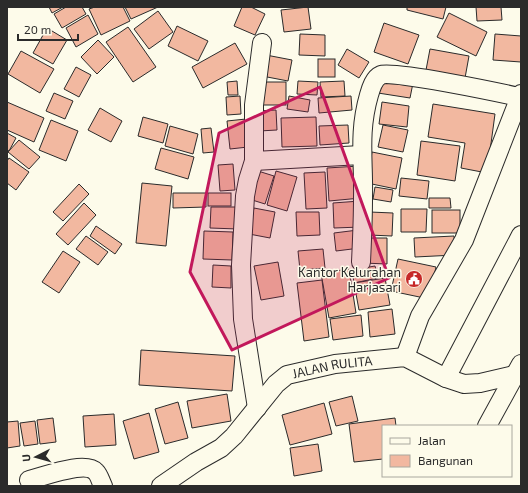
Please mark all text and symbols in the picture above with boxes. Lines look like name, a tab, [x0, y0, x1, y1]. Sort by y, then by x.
scale bar	[18, 16, 78, 42]
text: 20 m	[24, 22, 51, 36]
place label: Kantor Kelurahan Harjasari	[298, 264, 401, 295]
public building icon: Kantor Kelurahan Harjasari	[404, 269, 424, 289]
street label: JALAN RULITA	[291, 352, 373, 382]
legend	[382, 425, 512, 477]
text: Jalan	[418, 433, 446, 447]
north arrow	[16, 437, 56, 477]
text: Bangunan	[418, 453, 473, 467]
text: U	[19, 454, 32, 463]

